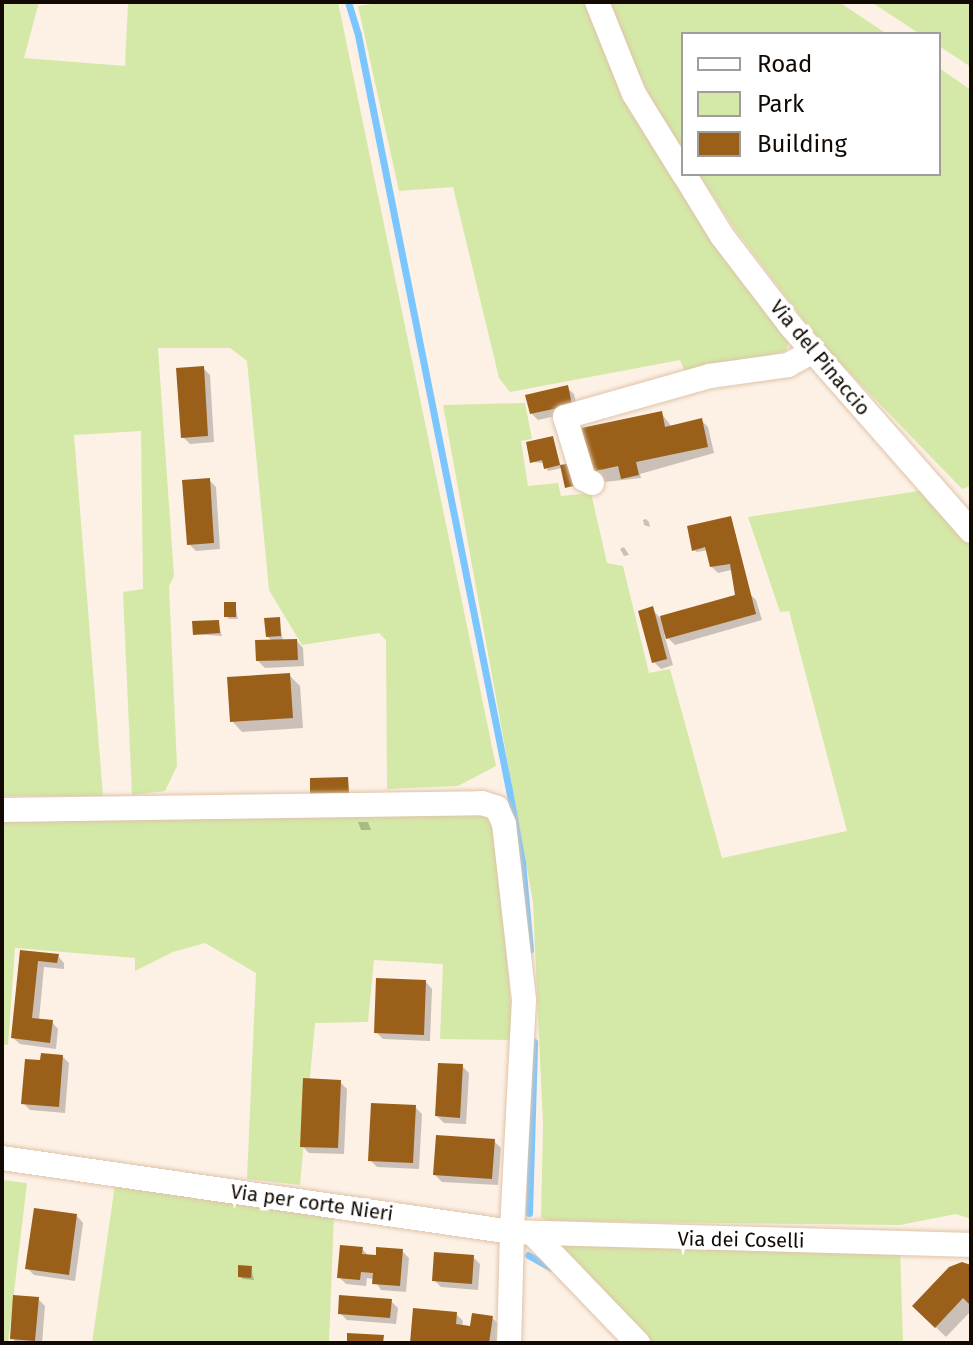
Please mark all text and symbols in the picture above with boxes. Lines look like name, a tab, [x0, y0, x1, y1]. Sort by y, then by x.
legend	[681, 32, 941, 176]
text: Road	[757, 50, 812, 78]
text: Park	[757, 90, 804, 118]
text: Building	[757, 130, 847, 158]
street label: Via del Pinaccio	[765, 296, 875, 420]
street label: Via per corte Nieri	[229, 1180, 395, 1226]
street label: Via dei Coselli	[677, 1227, 805, 1253]

